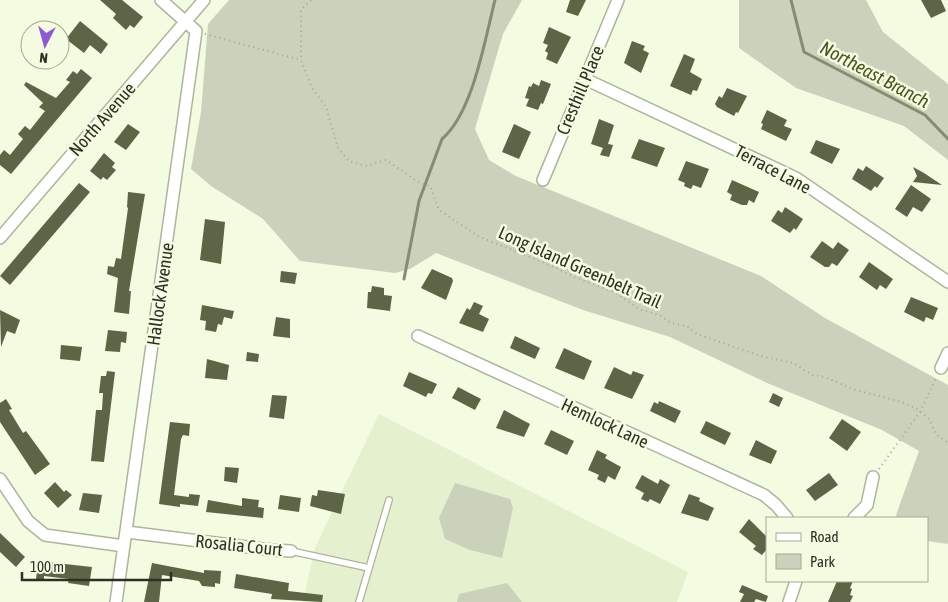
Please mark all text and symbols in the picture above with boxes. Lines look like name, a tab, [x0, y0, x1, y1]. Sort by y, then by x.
north arrow	[20, 20, 70, 70]
water label: Northeast Branch	[817, 36, 933, 112]
street label: Cresthill Place	[552, 42, 608, 138]
text: N	[39, 50, 49, 66]
street label: North Avenue	[64, 78, 140, 160]
street label: Terrace Lane	[731, 140, 815, 198]
street label: Long Island Greenbelt Trail	[495, 222, 665, 313]
street label: Hallock Avenue	[142, 241, 178, 347]
street label: Hemlock Lane	[558, 394, 652, 452]
legend	[766, 517, 928, 582]
text: Road	[810, 528, 839, 545]
street label: Rosalia Court	[194, 530, 284, 560]
scale bar	[22, 550, 171, 582]
text: Park	[810, 553, 835, 570]
text: 100 m	[30, 558, 64, 575]

